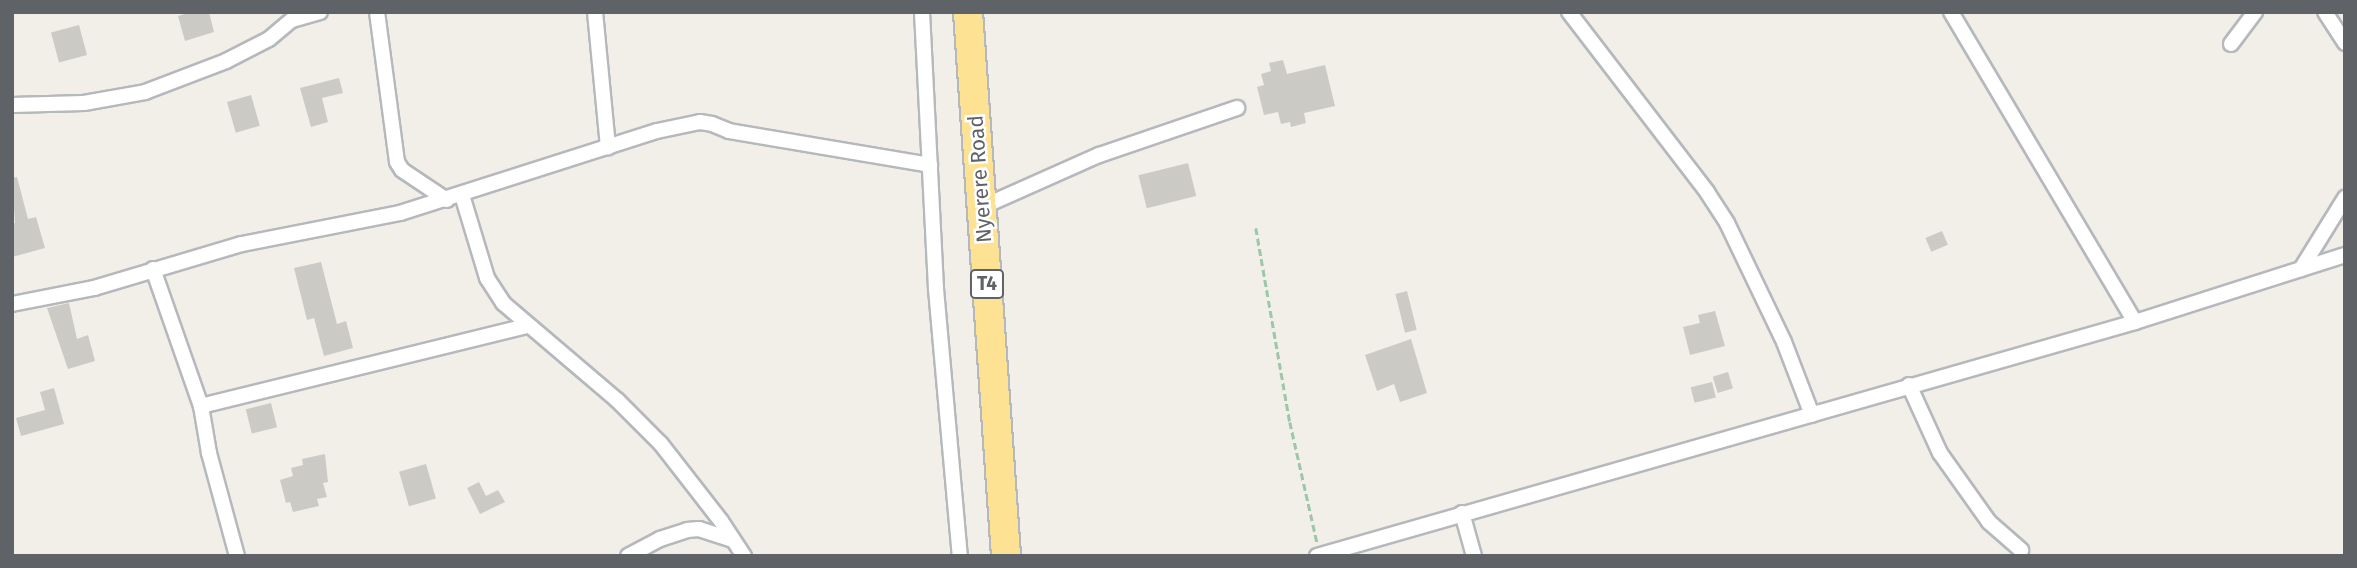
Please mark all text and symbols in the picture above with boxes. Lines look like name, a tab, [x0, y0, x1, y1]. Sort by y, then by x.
street label: Nyerere Road	[963, 114, 997, 244]
road number: T4	[970, 268, 1004, 300]

